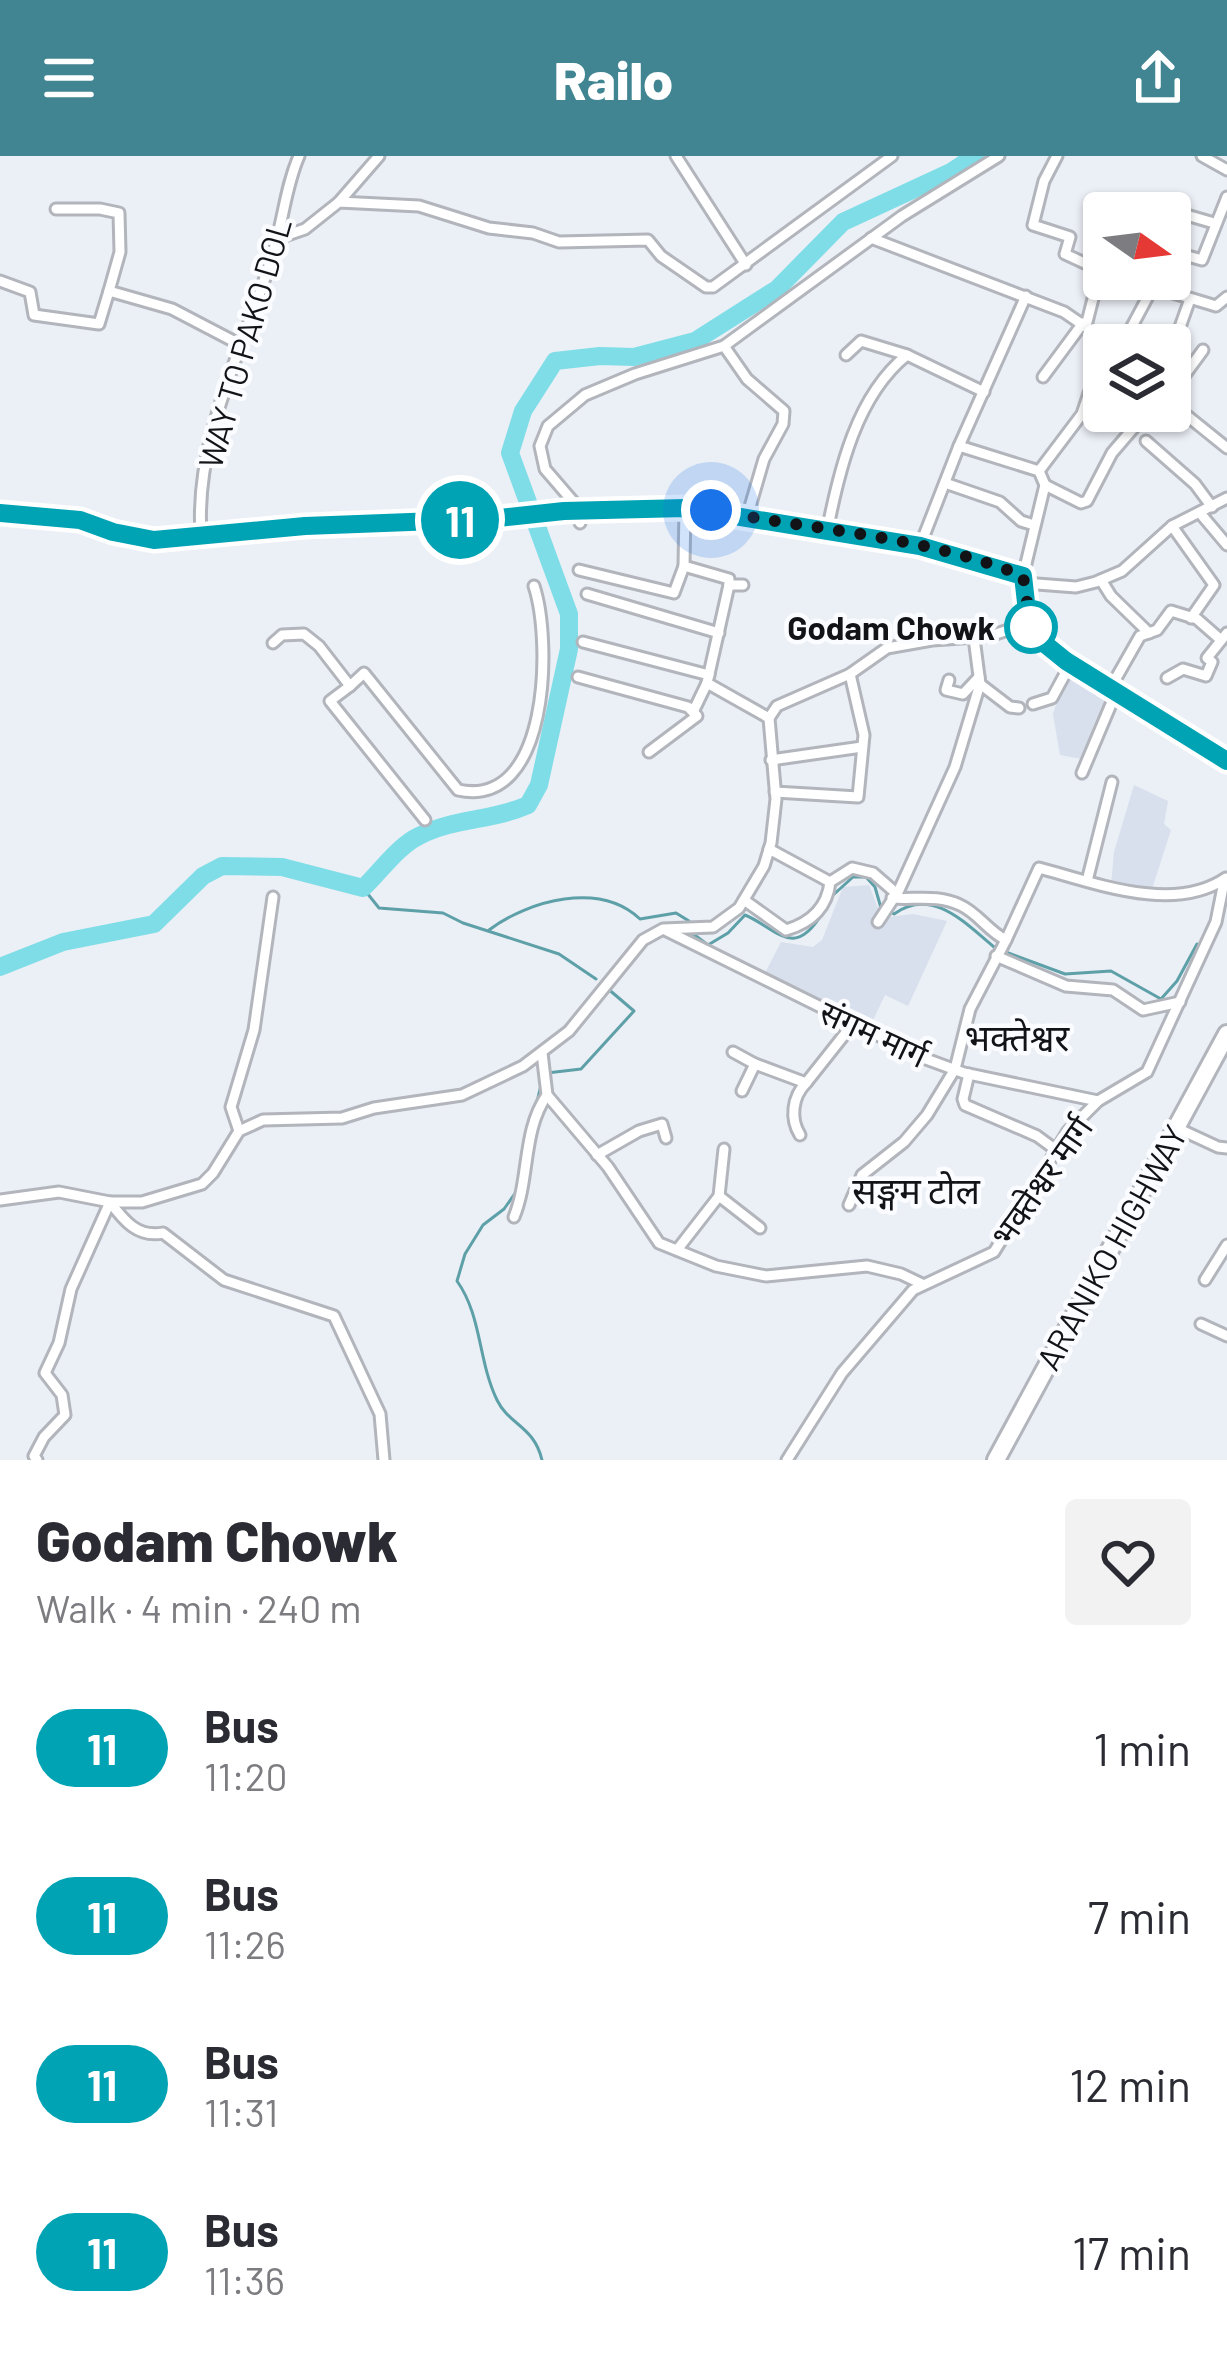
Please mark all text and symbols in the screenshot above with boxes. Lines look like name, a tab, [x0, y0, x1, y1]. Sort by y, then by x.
icon: menu	[36, 45, 102, 111]
icon: share	[1125, 45, 1191, 111]
text: Railo	[554, 46, 673, 111]
north arrow	[1083, 192, 1191, 300]
map controls	[1083, 192, 1191, 432]
street label: WAY TO PAKO DOL	[189, 213, 299, 473]
button: layers	[1083, 324, 1191, 432]
your location	[681, 480, 741, 540]
line badge: 11	[406, 481, 514, 559]
text: 11	[445, 495, 475, 545]
marker: Godam Chowk	[1006, 602, 1056, 652]
place label: Godam Chowk	[787, 607, 995, 647]
street label: संगम मार्ग	[814, 991, 935, 1076]
district label: भक्तेश्वर	[965, 1015, 1071, 1058]
street label: भक्तेश्वर मार्ग	[982, 1107, 1101, 1254]
street label: ARANIKO HIGHWAY	[1027, 1118, 1195, 1376]
district label: सङ्गम टोल	[852, 1168, 980, 1211]
button: heart	[1065, 1499, 1191, 1625]
text: Godam Chowk	[36, 1505, 398, 1573]
text: Walk · 4 min · 240 m	[36, 1584, 361, 1631]
text: Bus	[204, 1698, 279, 1752]
text: 1 min	[1093, 1721, 1191, 1775]
text: 11	[87, 1723, 117, 1773]
text: 11:20	[204, 1752, 288, 1799]
text: Bus	[204, 1866, 279, 1920]
text: 7 min	[1088, 1889, 1191, 1943]
text: 11	[87, 1891, 117, 1941]
text: 11:26	[204, 1920, 286, 1967]
text: Bus	[204, 2034, 279, 2088]
text: 12 min	[1069, 2057, 1191, 2111]
text: 11	[87, 2059, 117, 2109]
text: 11:31	[204, 2088, 278, 2135]
text: Bus	[204, 2202, 279, 2256]
text: 17 min	[1072, 2225, 1191, 2279]
text: 11	[87, 2227, 117, 2277]
text: 11:36	[204, 2256, 285, 2303]

